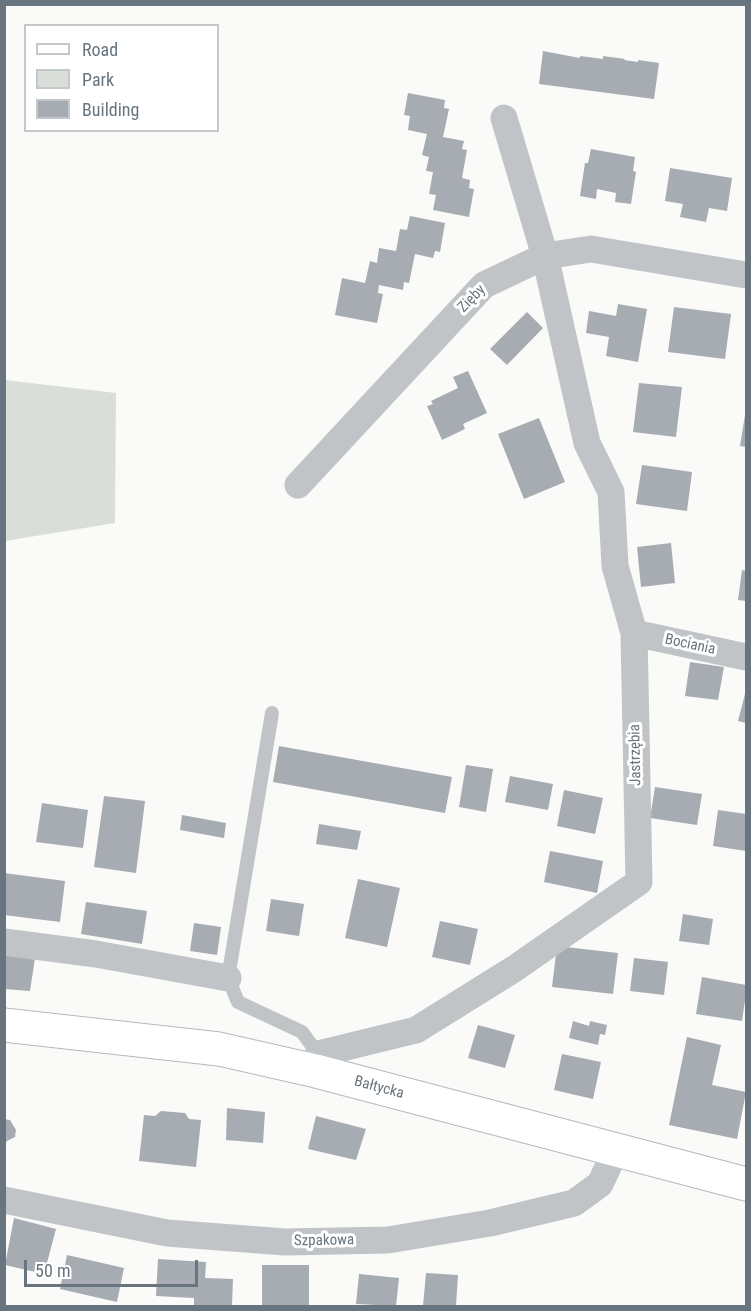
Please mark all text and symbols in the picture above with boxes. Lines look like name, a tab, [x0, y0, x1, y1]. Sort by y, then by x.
legend	[24, 24, 219, 132]
text: Road	[82, 39, 118, 60]
text: Park	[82, 69, 114, 90]
text: Building	[82, 99, 139, 120]
street label: Zięby	[454, 281, 490, 317]
street label: Bociania	[663, 631, 717, 659]
street label: Jastrzębia	[626, 724, 646, 786]
street label: Bałtycka	[352, 1073, 406, 1103]
street label: Szpakowa	[294, 1231, 354, 1251]
scale bar	[27, 1248, 201, 1286]
text: 50 m	[35, 1260, 70, 1281]

